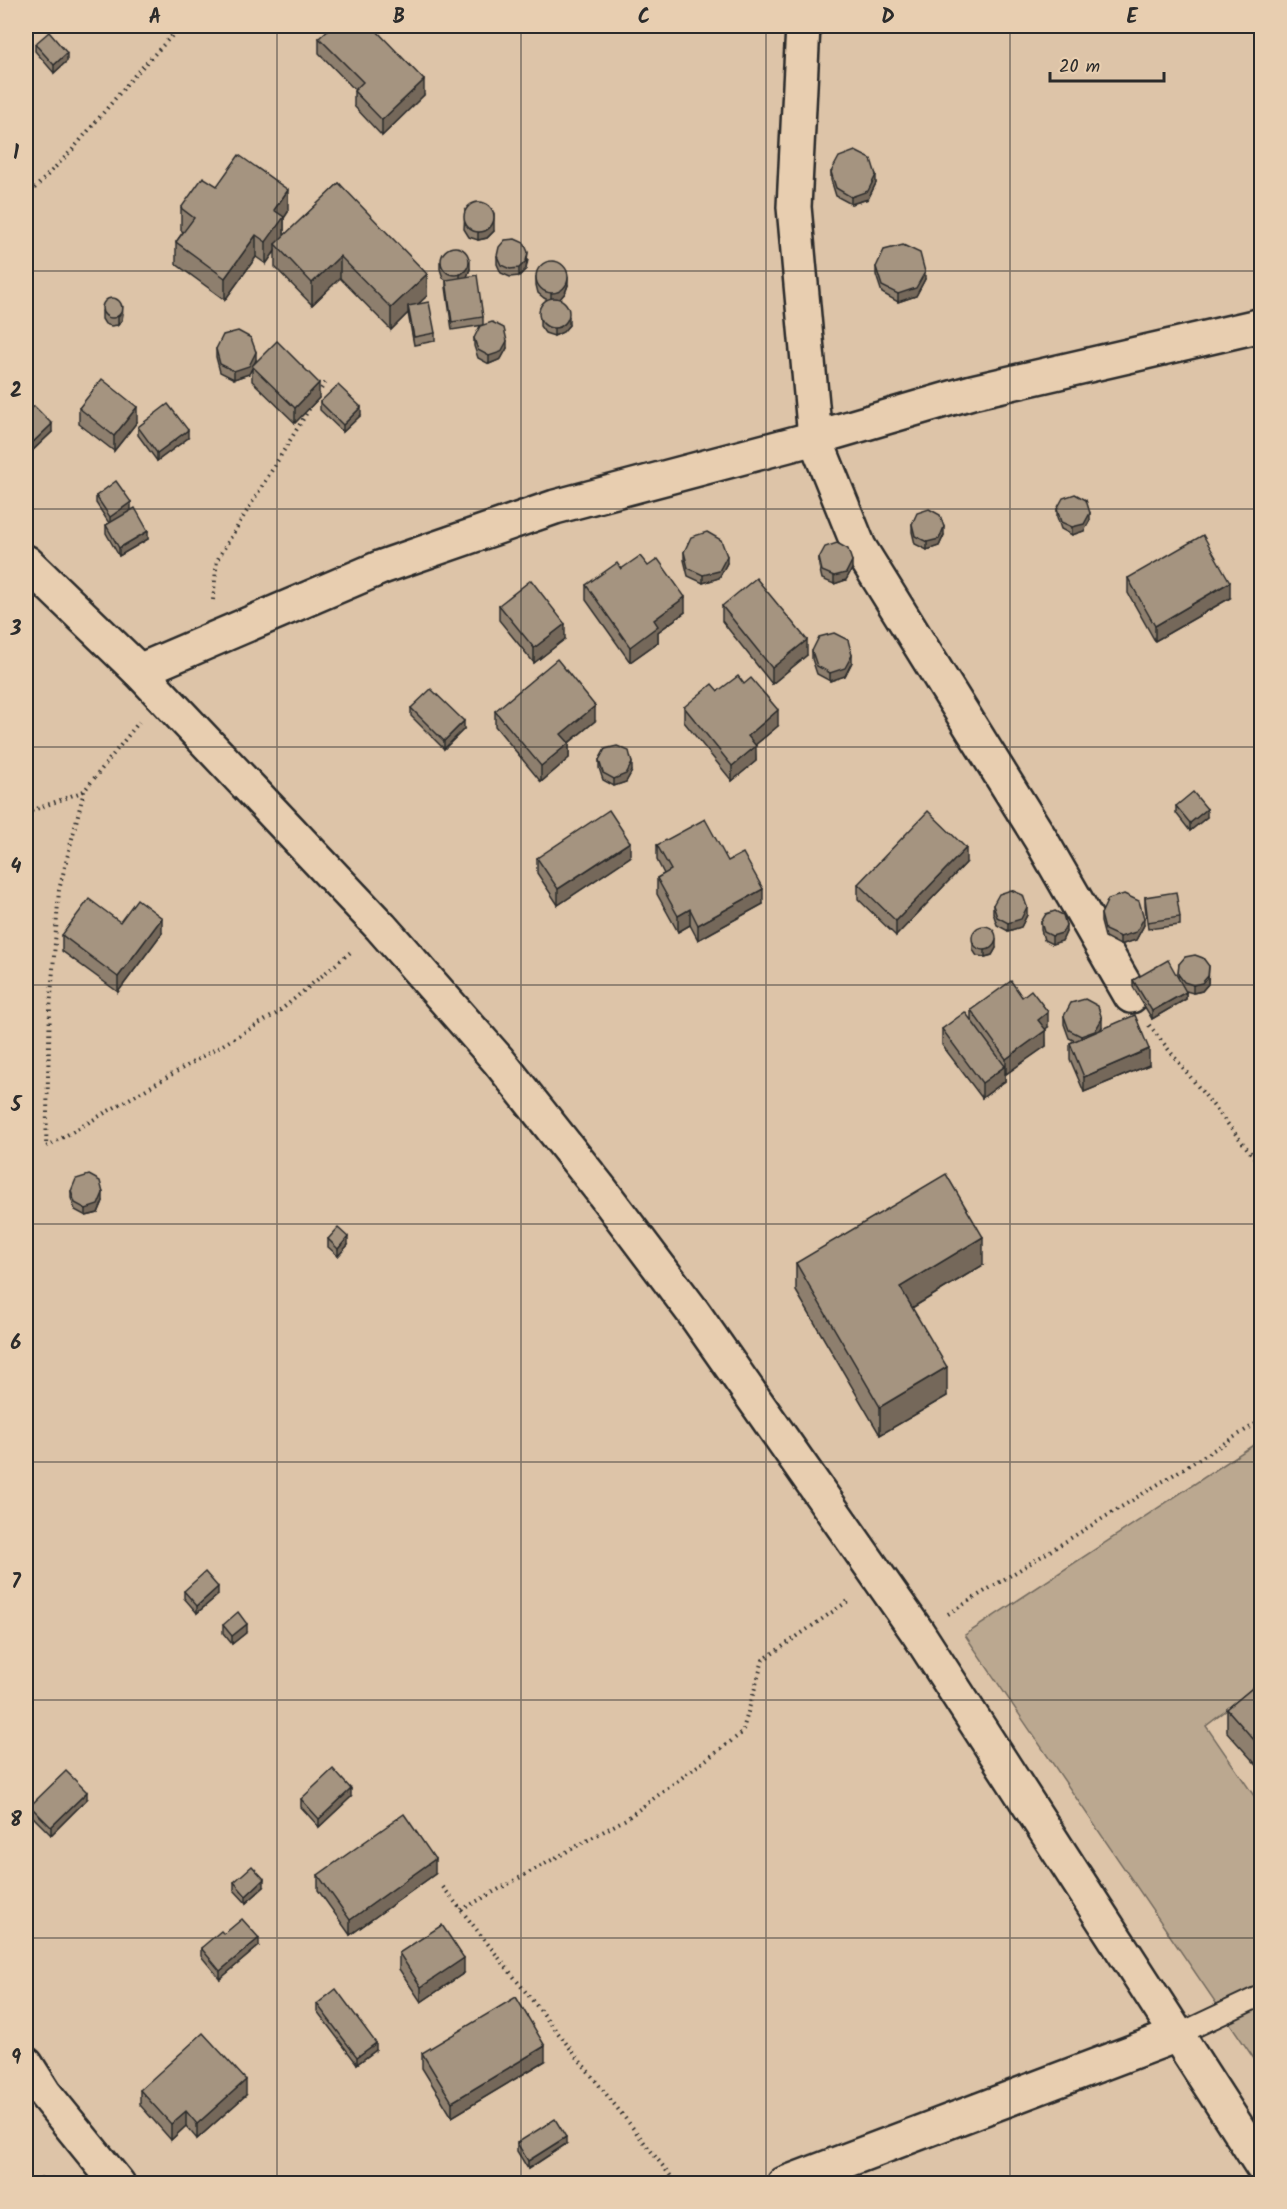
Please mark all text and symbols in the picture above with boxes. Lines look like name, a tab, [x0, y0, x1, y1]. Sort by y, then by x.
text: A	[149, 2, 161, 34]
text: B	[393, 2, 405, 34]
text: C	[638, 2, 650, 34]
text: D	[881, 2, 895, 34]
text: E	[1126, 2, 1138, 34]
scale bar	[1050, 45, 1164, 83]
text: 20 m	[1059, 53, 1100, 82]
text: 1	[13, 138, 19, 170]
text: 2	[10, 376, 22, 408]
text: 3	[10, 614, 22, 646]
text: 4	[11, 852, 22, 884]
text: 5	[10, 1090, 23, 1122]
text: 6	[11, 1328, 22, 1360]
text: 7	[11, 1567, 21, 1599]
text: 8	[10, 1805, 22, 1837]
text: 9	[11, 2043, 21, 2075]

